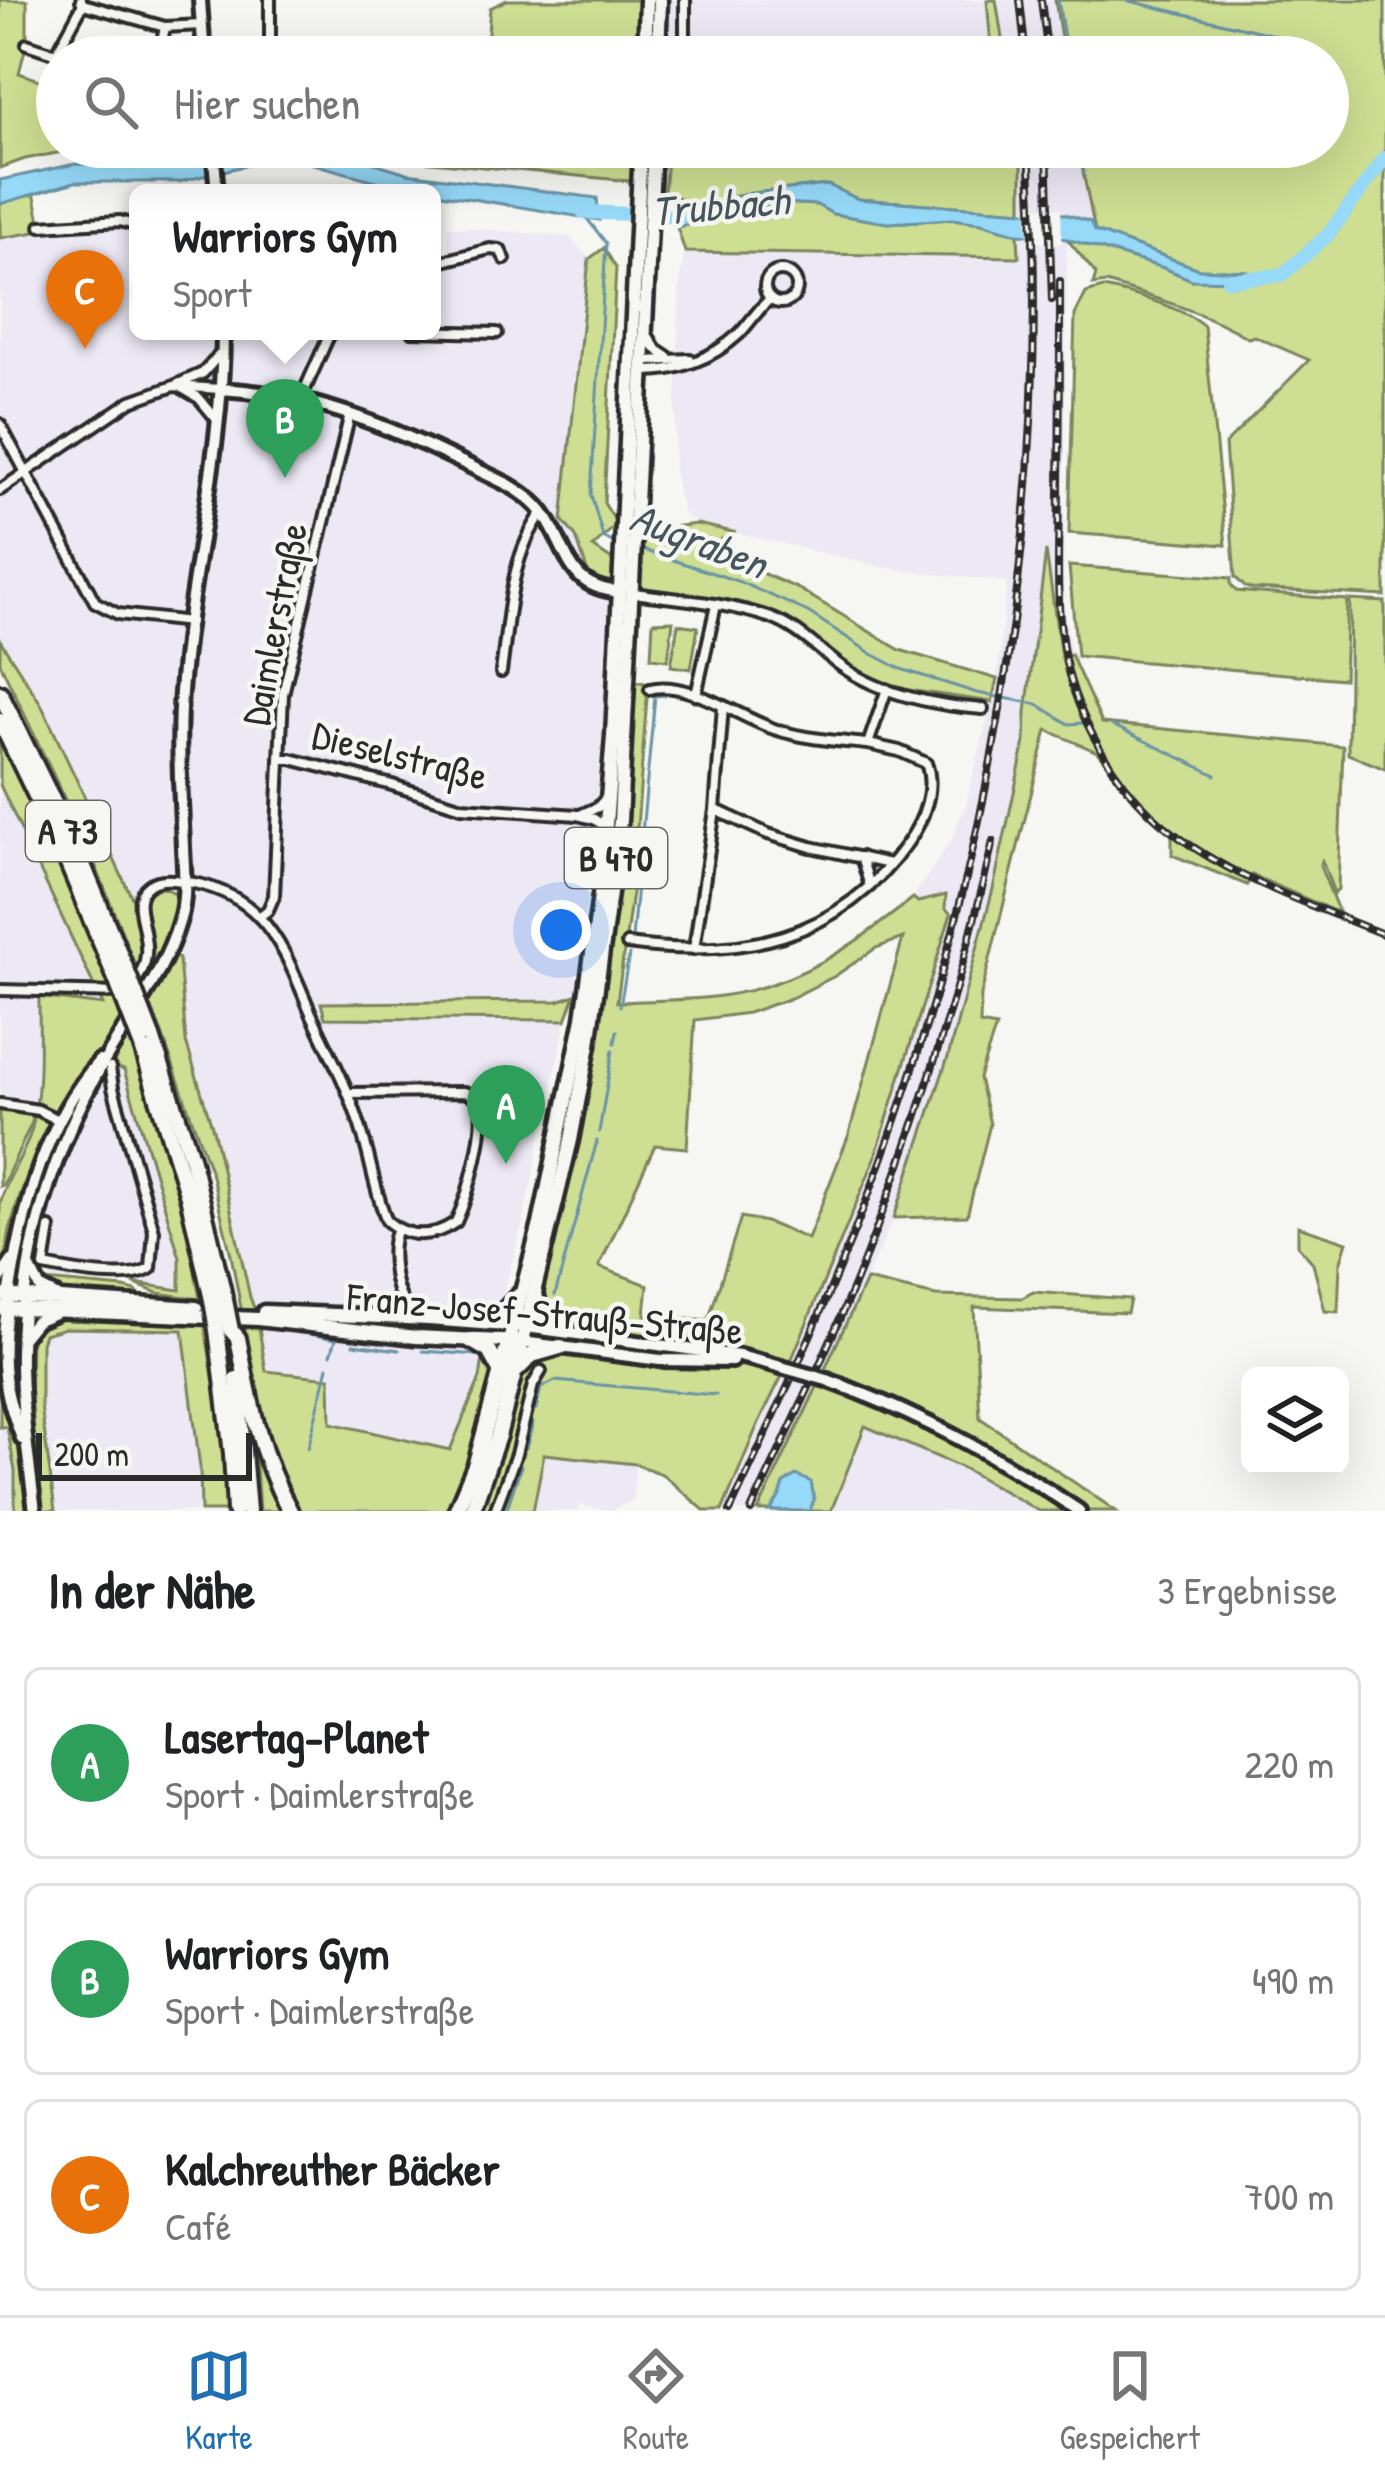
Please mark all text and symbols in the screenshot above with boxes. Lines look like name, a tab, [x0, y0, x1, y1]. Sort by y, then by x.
search box	[36, 36, 1349, 168]
icon: search	[78, 69, 144, 135]
text: Hier suchen	[174, 72, 361, 133]
water label: Trubbach	[649, 170, 793, 239]
popup	[129, 184, 441, 340]
text: Warriors Gym	[173, 205, 397, 266]
pin: C	[46, 250, 124, 349]
text: Sport	[173, 266, 252, 319]
pin: B	[246, 379, 324, 478]
water label: Augraben	[622, 488, 778, 594]
street label: Daimlerstraße	[228, 518, 319, 730]
street label: Dieselstraße	[307, 707, 493, 802]
road number: A 73	[26, 801, 110, 861]
road number: B 470	[565, 828, 667, 888]
your location	[531, 900, 591, 960]
pin: A	[467, 1065, 545, 1164]
street label: Franz-Josef-Strauß-Straße	[344, 1269, 745, 1356]
map controls	[1241, 1367, 1349, 1475]
button: layers	[1241, 1367, 1349, 1475]
scale bar	[36, 1427, 252, 1480]
text: 200 m	[54, 1432, 129, 1476]
text: In der Nähe	[48, 1555, 255, 1624]
text: 3 Ergebnisse	[1157, 1563, 1337, 1616]
text: Lasertag-Planet	[165, 1706, 428, 1767]
text: A	[80, 1737, 100, 1790]
text: 220 m	[1245, 1737, 1334, 1790]
text: Sport · Daimlerstraße	[165, 1767, 474, 1820]
text: Warriors Gym	[165, 1922, 389, 1983]
text: B	[80, 1953, 100, 2006]
text: 490 m	[1252, 1953, 1334, 2006]
text: Sport · Daimlerstraße	[165, 1983, 474, 2036]
text: Kalchreuther Bäcker	[165, 2138, 500, 2199]
text: C	[79, 2169, 101, 2222]
text: 700 m	[1244, 2169, 1334, 2222]
text: Café	[165, 2199, 231, 2252]
tab: Karte	[185, 2343, 253, 2459]
tab: Route	[623, 2343, 689, 2459]
tab: Gespeichert	[1060, 2343, 1200, 2459]

